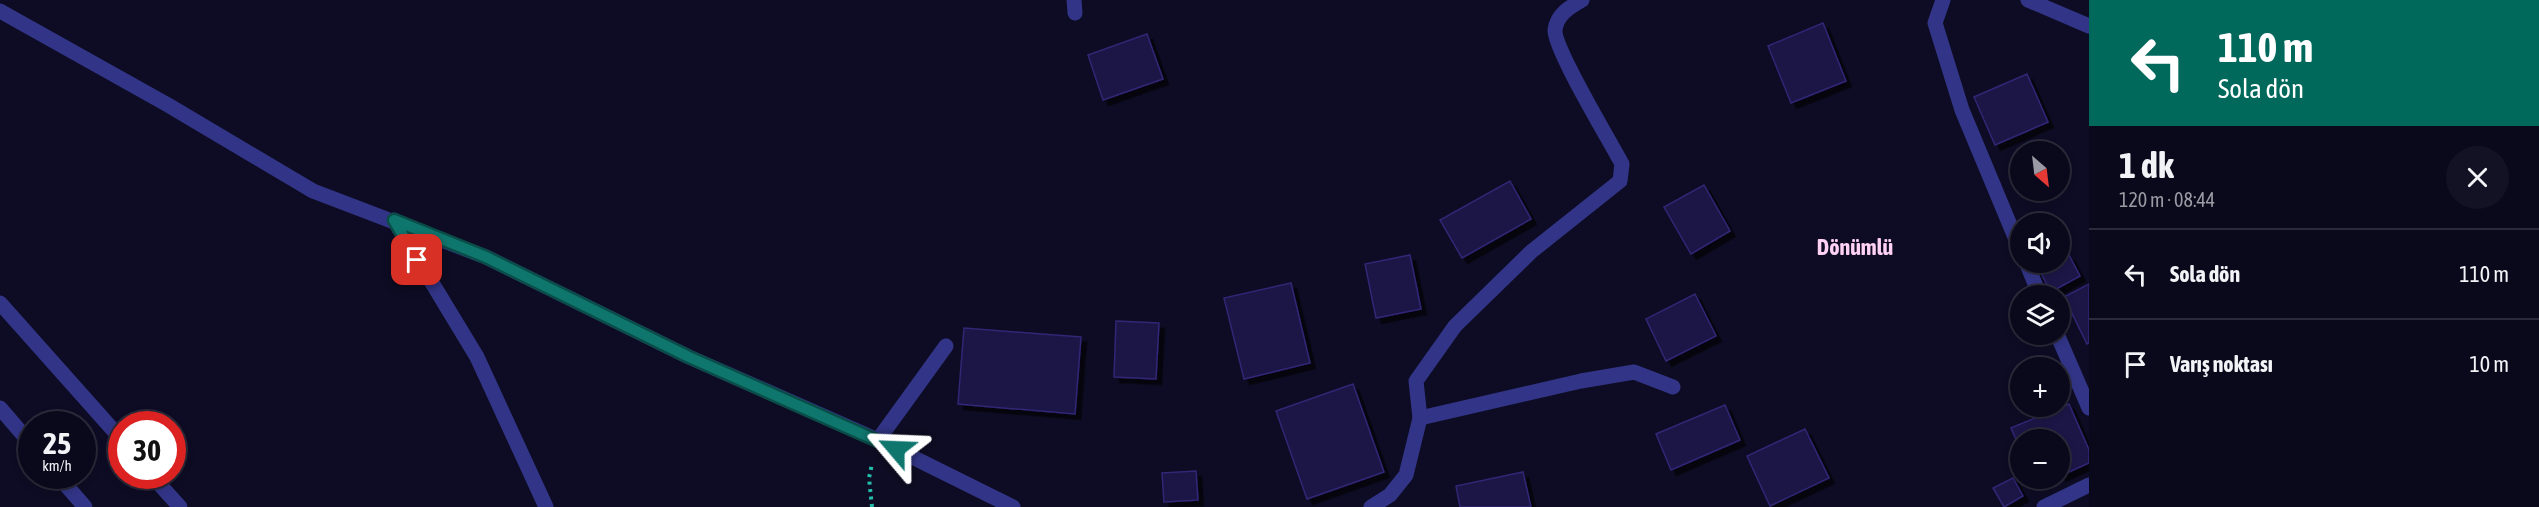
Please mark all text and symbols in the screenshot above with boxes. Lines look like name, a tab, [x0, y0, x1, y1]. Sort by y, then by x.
text: 110 m	[2218, 23, 2313, 71]
icon: left	[2119, 24, 2197, 102]
text: Sola dön	[2218, 73, 2304, 104]
north arrow	[2010, 141, 2070, 201]
map controls	[2010, 141, 2070, 489]
text: 1 dk	[2119, 144, 2174, 186]
button: close	[2446, 146, 2509, 209]
text: 120 m · 08:44	[2119, 188, 2215, 211]
button: sound	[2010, 213, 2070, 273]
pin	[391, 234, 442, 285]
district label: Dönümlü	[1817, 234, 1893, 260]
icon: arrive	[400, 243, 433, 276]
icon: left	[2119, 258, 2152, 291]
text: Sola dön	[2170, 261, 2240, 287]
text: 110 m	[2459, 261, 2509, 287]
button: layers	[2010, 285, 2070, 345]
icon: arrive	[2119, 348, 2152, 381]
text: Varış noktası	[2170, 351, 2273, 377]
text: 10 m	[2469, 351, 2509, 377]
button: +	[2010, 357, 2070, 417]
speed limit sign: 30	[108, 411, 186, 489]
position arrow	[864, 417, 928, 481]
text: 25	[43, 426, 71, 460]
button: −	[2010, 429, 2070, 489]
text: km/h	[42, 457, 72, 474]

